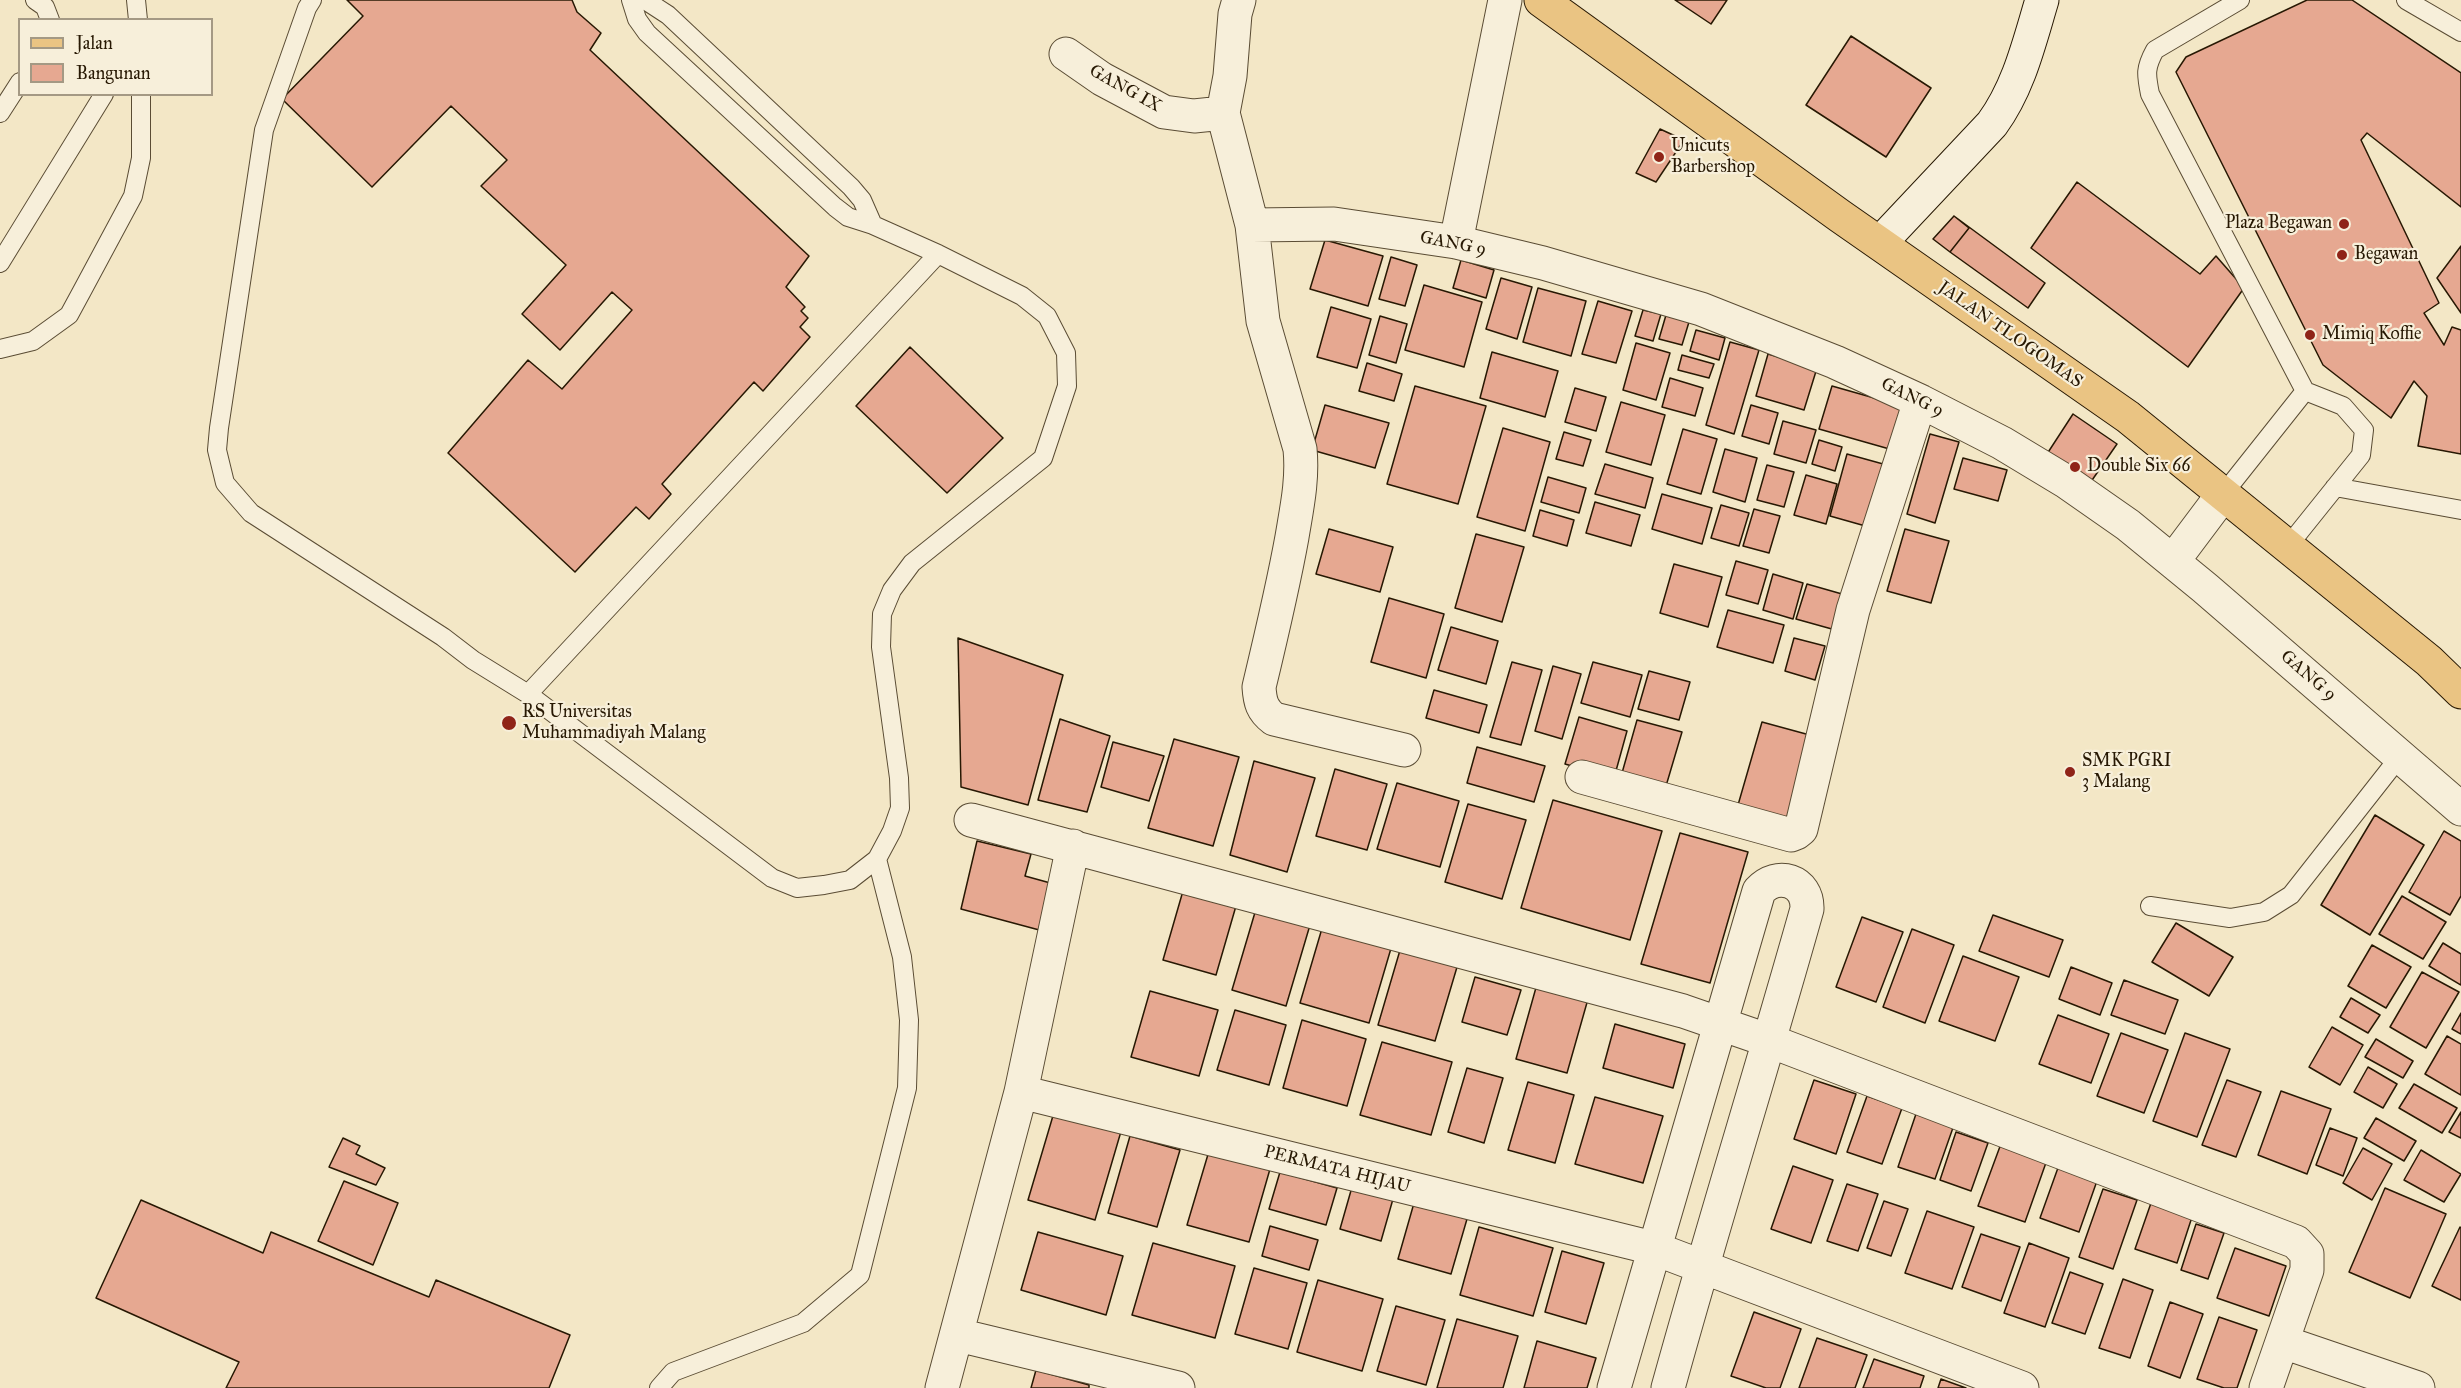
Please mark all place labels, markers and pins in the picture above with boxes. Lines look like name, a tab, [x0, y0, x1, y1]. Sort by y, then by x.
place label: Unicuts Barbershop	[1671, 136, 1755, 178]
marker: Unicuts Barbershop	[1652, 150, 1666, 164]
place label: Plaza Begawan	[2225, 213, 2332, 235]
marker: Plaza Begawan	[2337, 217, 2351, 231]
place label: Begawan	[2354, 244, 2418, 266]
marker: Begawan	[2335, 248, 2349, 262]
place label: Mimiq Koffie	[2322, 324, 2421, 346]
marker: Mimiq Koffie	[2303, 328, 2317, 342]
place label: Double Six 66	[2087, 456, 2190, 478]
marker: Double Six 66	[2068, 460, 2082, 474]
place label: RS Universitas Muhammadiyah Malang	[522, 702, 706, 744]
marker: RS Universitas Muhammadiyah Malang	[500, 714, 518, 732]
place label: SMK PGRI 3 Malang	[2082, 751, 2171, 794]
marker: SMK PGRI 3 Malang	[2063, 765, 2077, 779]

